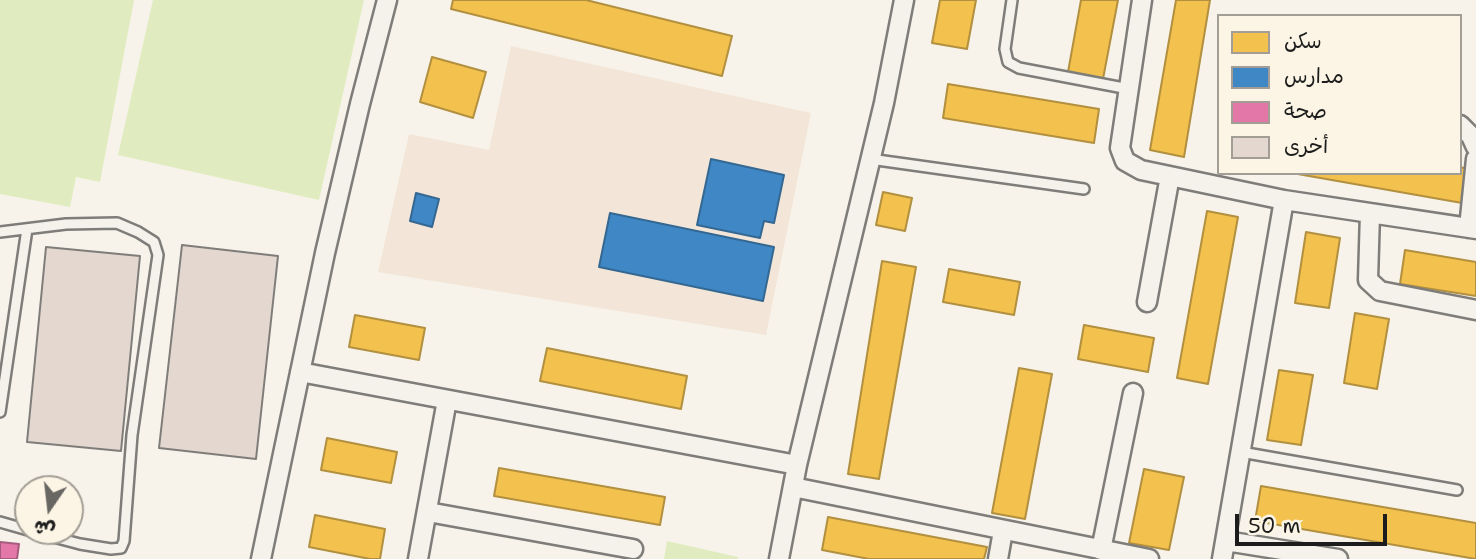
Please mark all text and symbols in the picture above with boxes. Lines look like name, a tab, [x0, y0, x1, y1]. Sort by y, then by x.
legend	[1217, 14, 1462, 175]
text: سكن	[1284, 27, 1322, 55]
text: مدارس	[1284, 62, 1344, 90]
text: صحة	[1284, 97, 1327, 125]
text: أخرى	[1284, 132, 1328, 160]
north arrow	[14, 475, 84, 545]
scale bar	[1238, 500, 1390, 544]
text: 50 m	[1248, 512, 1301, 540]
text: ش	[31, 514, 57, 544]

